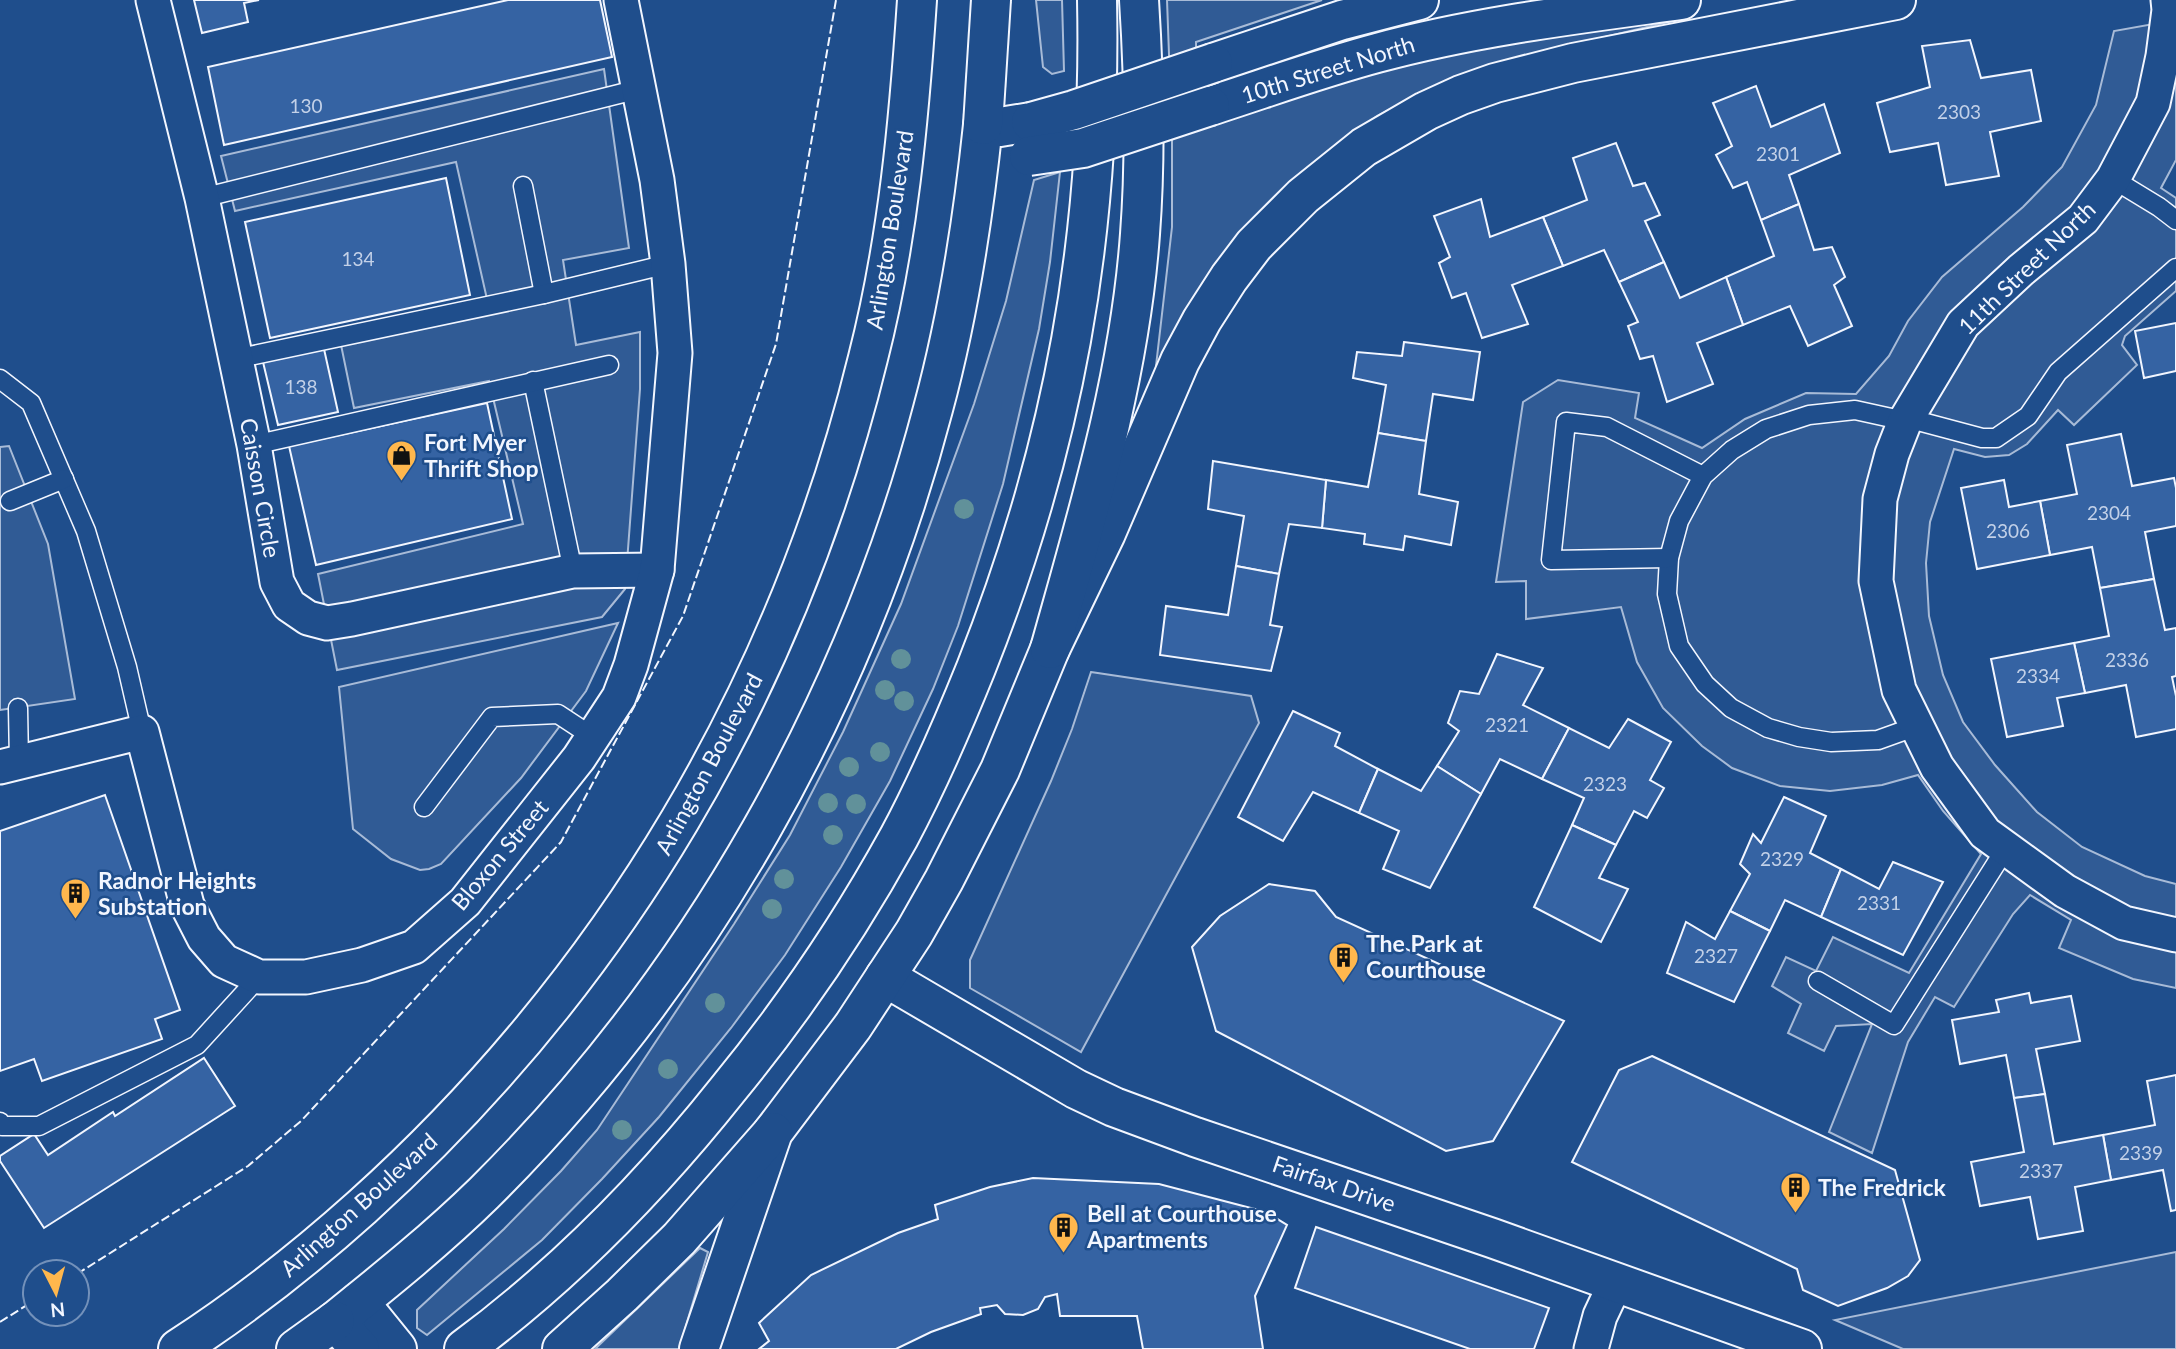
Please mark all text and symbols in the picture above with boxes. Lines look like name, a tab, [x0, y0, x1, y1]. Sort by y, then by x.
street label: 10th Street North	[1238, 29, 1418, 109]
house number: 130	[289, 94, 323, 117]
house number: 2303	[1937, 100, 1981, 123]
street label: Arlington Boulevard	[859, 128, 919, 331]
house number: 2301	[1756, 142, 1800, 165]
street label: 11th Street North	[1952, 195, 2101, 340]
house number: 134	[341, 247, 375, 270]
house number: 138	[284, 375, 318, 398]
street label: Caisson Circle	[235, 416, 287, 560]
place label: Fort Myer Thrift Shop	[424, 428, 539, 482]
shop icon: Fort Myer Thrift Shop	[384, 439, 418, 483]
house number: 2304	[2087, 501, 2131, 524]
house number: 2306	[1986, 519, 2030, 542]
house number: 2336	[2105, 648, 2149, 671]
house number: 2334	[2016, 664, 2060, 687]
street label: Arlington Boulevard	[648, 668, 768, 859]
house number: 2321	[1485, 713, 1529, 736]
house number: 2323	[1583, 772, 1627, 795]
street label: Bloxon Street	[445, 793, 554, 915]
house number: 2329	[1760, 847, 1804, 870]
place label: Radnor Heights Substation	[98, 866, 256, 920]
building icon: Radnor Heights Substation	[58, 877, 92, 921]
house number: 2331	[1857, 891, 1901, 914]
place label: The Park at Courthouse	[1366, 929, 1486, 983]
building icon: The Park at Courthouse	[1326, 940, 1360, 984]
house number: 2327	[1694, 944, 1738, 967]
street label: Arlington Boulevard	[274, 1126, 443, 1282]
house number: 2339	[2119, 1141, 2163, 1164]
street label: Fairfax Drive	[1269, 1149, 1400, 1217]
house number: 2337	[2019, 1159, 2063, 1182]
building icon: The Fredrick	[1778, 1171, 1812, 1215]
place label: The Fredrick	[1818, 1173, 1947, 1201]
place label: Bell at Courthouse Apartments	[1086, 1199, 1277, 1253]
building icon: Bell at Courthouse Apartments	[1047, 1210, 1081, 1254]
north arrow	[21, 1258, 91, 1328]
text: N	[49, 1298, 66, 1323]

